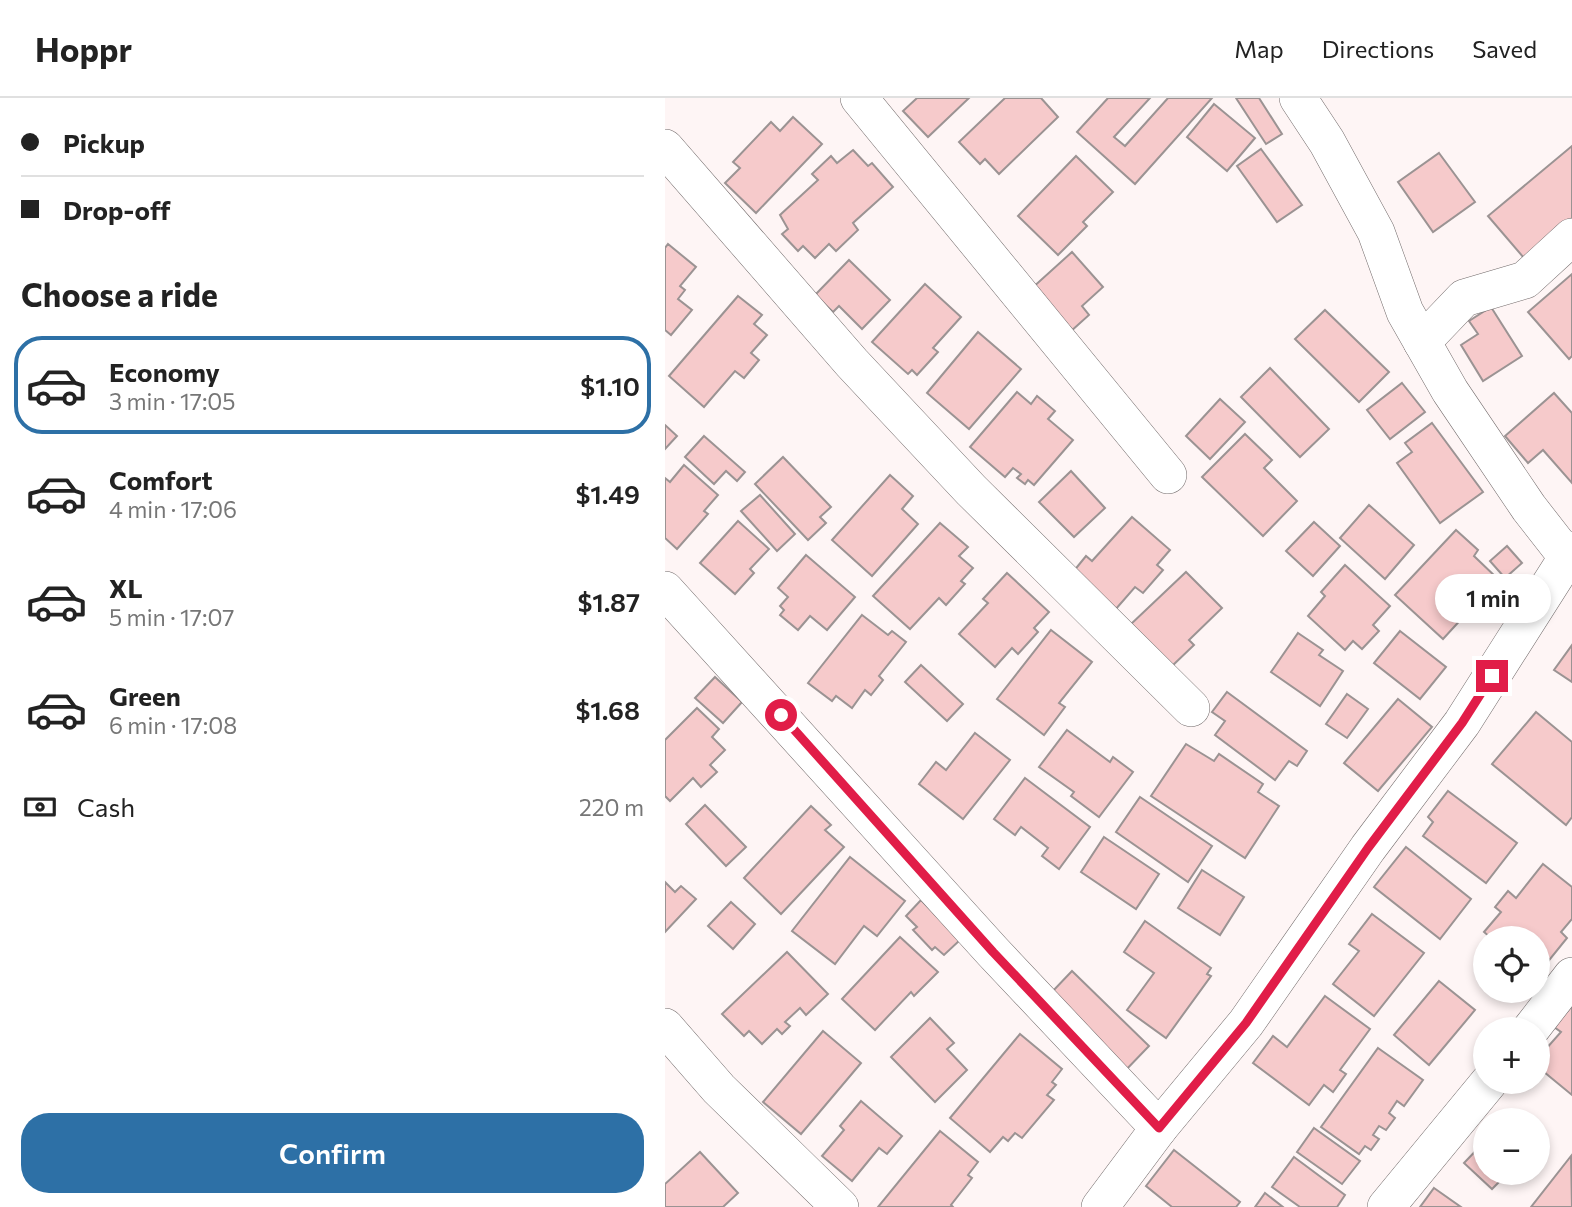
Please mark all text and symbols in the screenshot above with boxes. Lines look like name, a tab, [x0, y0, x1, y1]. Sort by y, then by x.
text: Hoppr	[35, 28, 132, 69]
text: Map	[1234, 34, 1284, 63]
text: Directions	[1322, 34, 1434, 63]
text: Saved	[1472, 34, 1537, 63]
text: Pickup	[63, 127, 145, 158]
text: Drop-off	[63, 194, 170, 225]
text: Choose a ride	[21, 274, 218, 314]
icon: car	[25, 354, 88, 417]
text: Economy	[109, 356, 220, 387]
text: $1.10	[580, 370, 640, 401]
text: 3 min · 17:05	[109, 387, 236, 415]
icon: car	[25, 462, 88, 525]
text: Comfort	[109, 464, 212, 495]
text: $1.49	[575, 478, 640, 509]
text: 4 min · 17:06	[109, 495, 237, 523]
icon: car	[25, 570, 88, 633]
text: XL	[109, 572, 143, 603]
callout: 1 min	[1434, 574, 1550, 624]
text: 1 min	[1466, 584, 1520, 612]
text: $1.87	[577, 586, 640, 617]
text: 5 min · 17:07	[109, 603, 234, 631]
route end	[1476, 660, 1508, 692]
icon: car	[25, 678, 88, 741]
text: Green	[109, 680, 181, 711]
text: $1.68	[575, 694, 640, 725]
route start	[765, 699, 797, 731]
text: 6 min · 17:08	[109, 711, 237, 739]
icon: cash	[21, 788, 59, 826]
text: Cash	[77, 791, 135, 822]
text: 220 m	[579, 793, 644, 821]
map controls	[1473, 926, 1550, 1185]
button: locate	[1473, 926, 1550, 1003]
button: +	[1473, 1017, 1550, 1094]
button: −	[1473, 1108, 1550, 1185]
button: Confirm	[21, 1113, 644, 1193]

